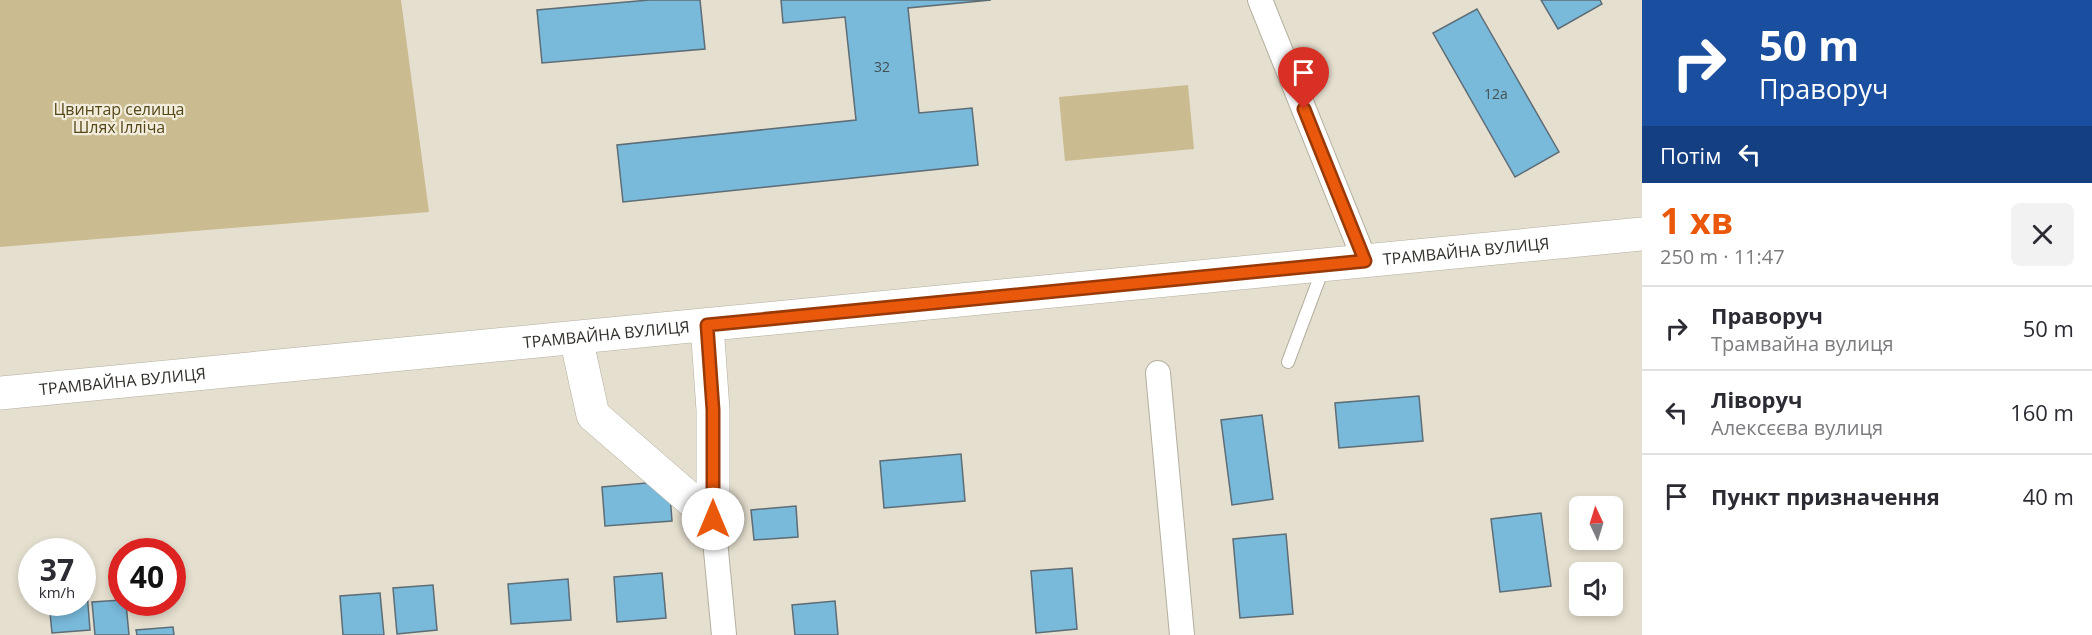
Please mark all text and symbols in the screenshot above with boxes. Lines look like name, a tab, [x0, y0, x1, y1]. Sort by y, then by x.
text: 50 m	[1759, 16, 1859, 73]
icon: right	[1660, 24, 1738, 102]
pin	[1278, 47, 1329, 109]
icon: arrive	[1287, 56, 1320, 89]
house number: 32	[874, 57, 890, 76]
text: Праворуч	[1759, 70, 1888, 107]
house number: 12а	[1484, 84, 1508, 103]
park label: Цвинтар селища Шлях Ілліча	[54, 98, 184, 138]
icon: left	[1733, 138, 1766, 171]
text: Потім	[1660, 140, 1721, 170]
text: 1 хв	[1660, 196, 1733, 245]
button: close	[2011, 203, 2074, 266]
street label: ТРАМВАЙНА ВУЛИЦЯ	[1382, 232, 1550, 270]
text: 250 m · 11:47	[1660, 243, 1785, 270]
text: Праворуч	[1711, 300, 1823, 330]
icon: right	[1660, 312, 1693, 345]
text: 50 m	[2023, 313, 2074, 343]
street label: ТРАМВАЙНА ВУЛИЦЯ	[522, 315, 690, 353]
text: Трамвайна вулиця	[1711, 330, 1894, 357]
street label: ТРАМВАЙНА ВУЛИЦЯ	[38, 362, 207, 400]
text: Ліворуч	[1711, 384, 1802, 414]
icon: left	[1660, 396, 1693, 429]
text: 160 m	[2010, 397, 2074, 427]
text: Алексєєва вулиця	[1711, 414, 1883, 441]
icon: arrive	[1660, 480, 1693, 513]
text: Пункт призначення	[1711, 481, 1940, 511]
text: 40 m	[2023, 481, 2074, 511]
position arrow	[681, 487, 745, 551]
north arrow	[1569, 496, 1623, 550]
map controls	[1569, 496, 1623, 616]
speed limit sign: 40	[108, 538, 186, 616]
text: 37	[40, 549, 74, 590]
button: sound	[1569, 562, 1623, 616]
text: km/h	[39, 582, 75, 602]

